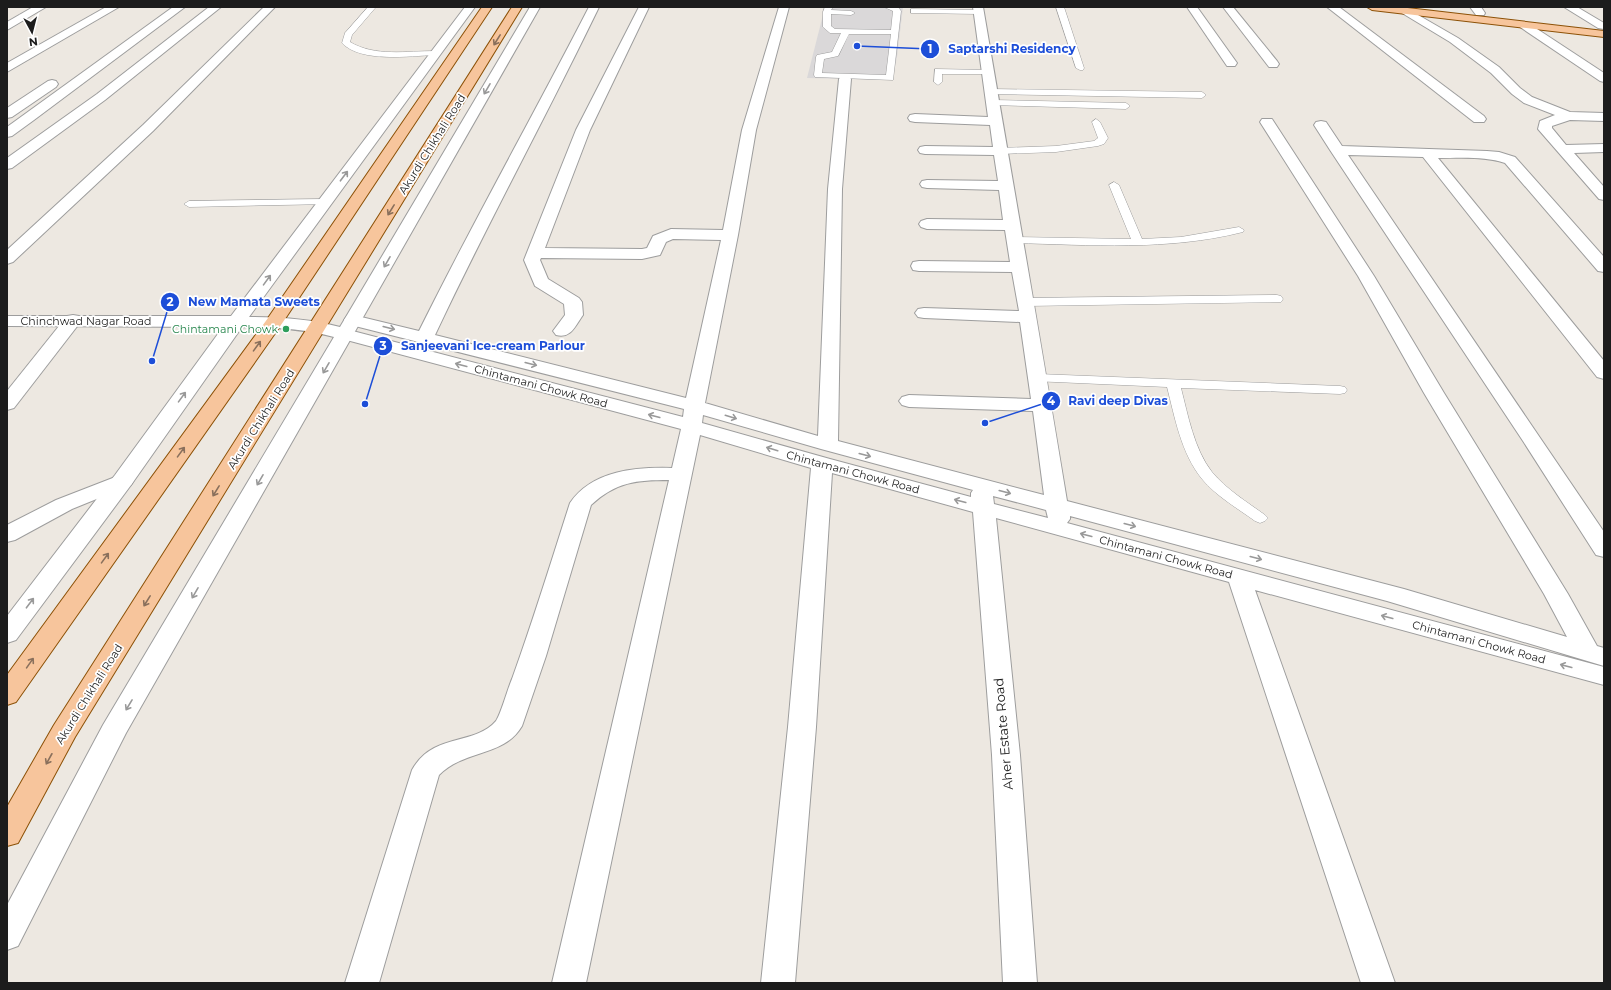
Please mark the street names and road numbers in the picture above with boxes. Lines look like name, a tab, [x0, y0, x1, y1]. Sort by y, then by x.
street label: Akurdi Chikhali Road	[395, 91, 469, 197]
street label: Chinchwad Nagar Road	[21, 314, 151, 328]
street label: Chintamani Chowk Road	[473, 361, 609, 411]
street label: Akurdi Chikhali Road	[224, 366, 298, 472]
street label: Chintamani Chowk Road	[785, 447, 921, 497]
street label: Chintamani Chowk Road	[1098, 532, 1234, 582]
street label: Chintamani Chowk Road	[1411, 617, 1547, 667]
street label: Akurdi Chikhali Road	[52, 641, 126, 747]
street label: Aher Estate Road	[990, 677, 1016, 791]

